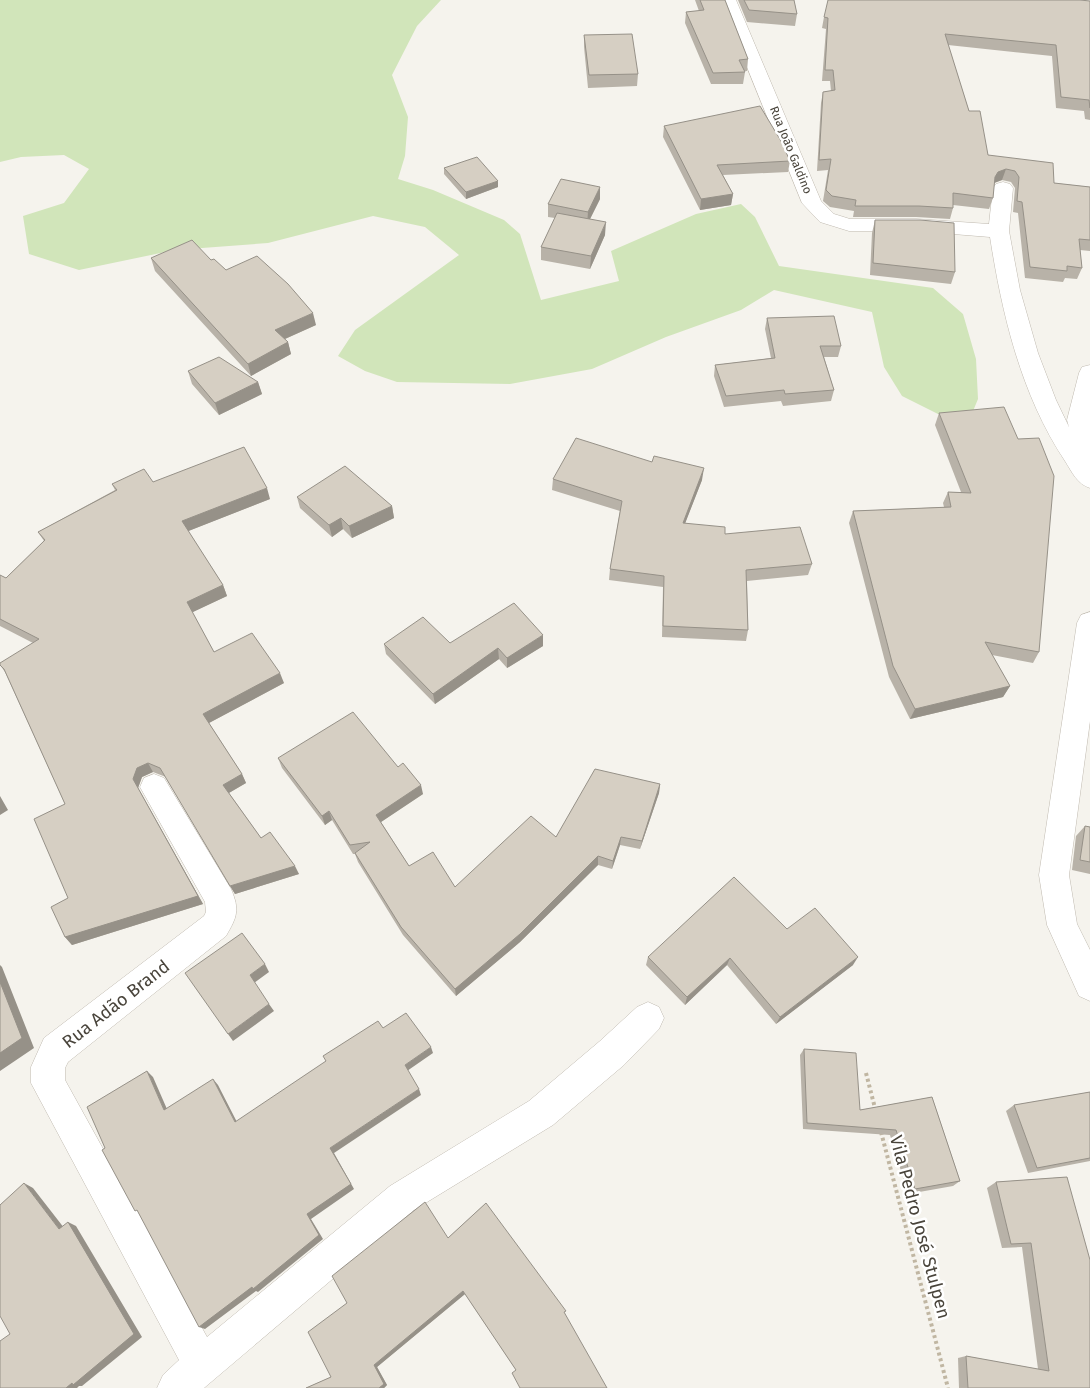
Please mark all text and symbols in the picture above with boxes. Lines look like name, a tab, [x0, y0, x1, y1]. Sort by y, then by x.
street label: Rua João Galdino	[767, 104, 815, 196]
street label: Rua Adão Brand	[58, 955, 174, 1053]
street label: Vila Pedro José Stulpen	[885, 1133, 955, 1321]

